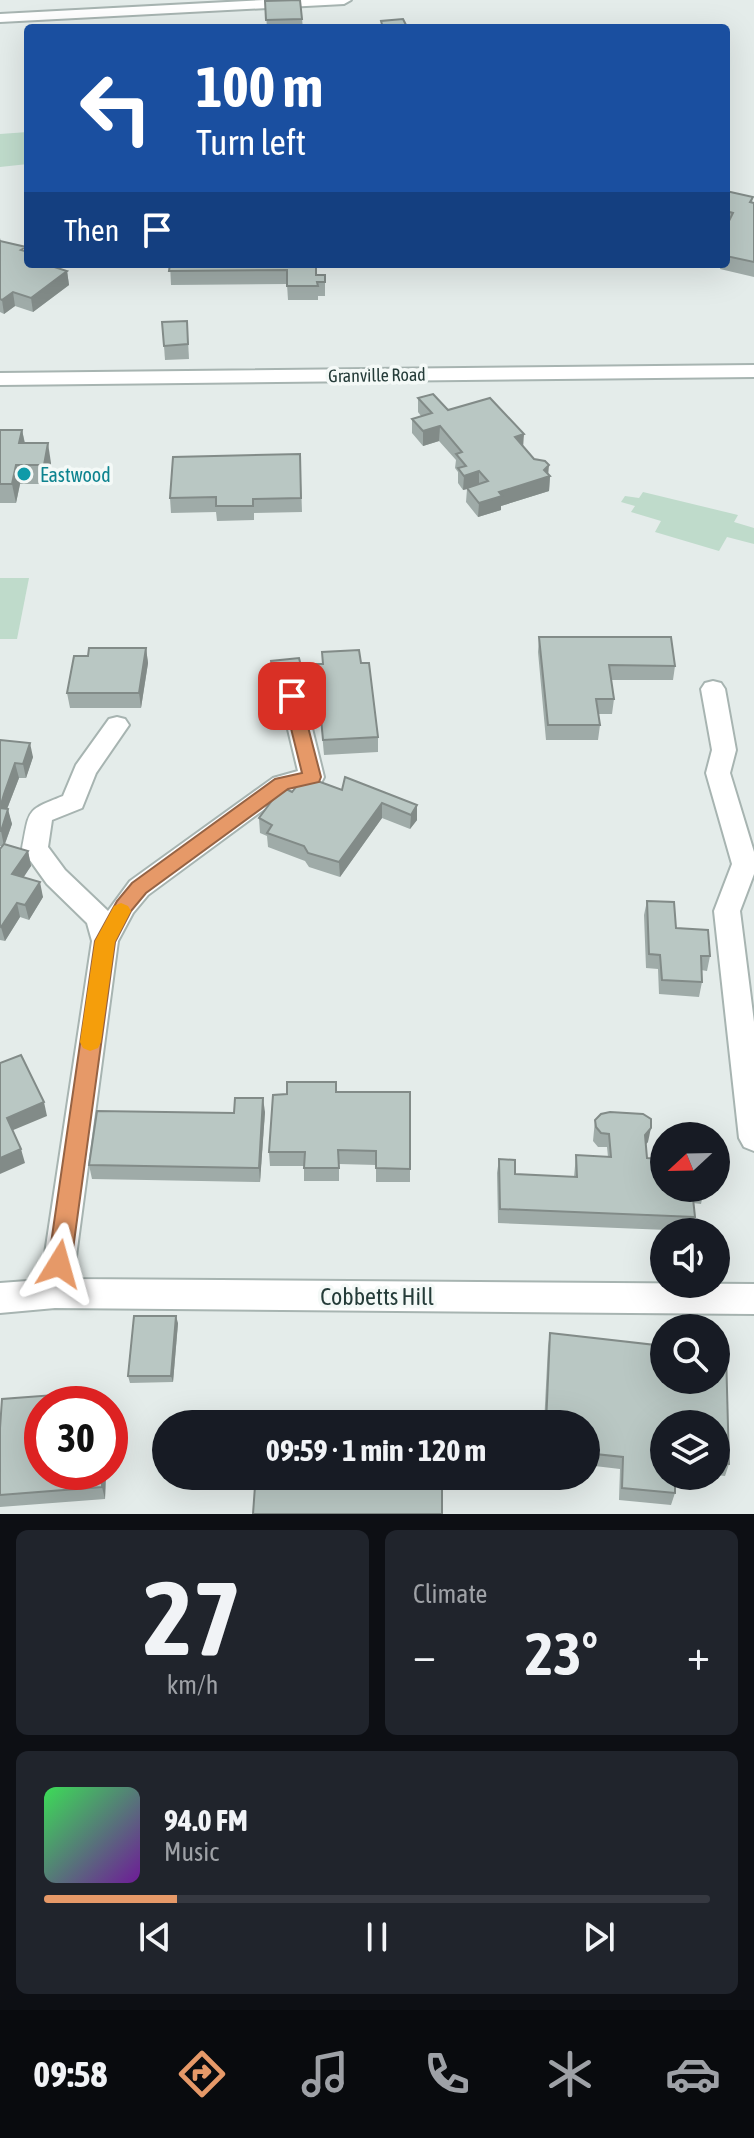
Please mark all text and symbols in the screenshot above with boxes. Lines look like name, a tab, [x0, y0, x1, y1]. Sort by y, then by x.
text: 100 m	[196, 55, 323, 119]
icon: left	[64, 56, 168, 160]
text: Turn left	[196, 121, 306, 163]
icon: arrive	[135, 208, 179, 252]
text: Then	[64, 213, 119, 247]
street label: Granville Road	[328, 364, 426, 386]
place label: Eastwood	[40, 463, 111, 486]
marker: Eastwood	[15, 465, 33, 483]
pin	[258, 662, 326, 730]
icon: arrive	[270, 674, 314, 718]
north arrow	[650, 1122, 730, 1202]
map controls	[650, 1122, 730, 1490]
button: sound	[650, 1218, 730, 1298]
position arrow	[17, 1222, 101, 1306]
street label: Cobbetts Hill	[320, 1283, 434, 1310]
button: search	[650, 1314, 730, 1394]
speed limit sign: 30	[24, 1386, 128, 1490]
button: layers	[650, 1410, 730, 1490]
text: 09:59 · 1 min · 120 m	[266, 1433, 486, 1467]
text: 27	[144, 1558, 241, 1677]
text: Climate	[413, 1579, 487, 1609]
text: 23°	[525, 1619, 598, 1688]
text: −	[413, 1629, 436, 1679]
text: +	[687, 1629, 710, 1679]
text: km/h	[167, 1670, 218, 1700]
text: 94.0 FM	[164, 1803, 248, 1837]
text: Music	[164, 1837, 219, 1867]
icon: previous	[133, 1915, 177, 1959]
icon: pause	[355, 1915, 399, 1959]
icon: next	[577, 1915, 621, 1959]
icon: directions	[174, 2046, 230, 2102]
icon: music	[297, 2046, 353, 2102]
icon: phone	[419, 2046, 475, 2102]
icon: climate	[542, 2046, 598, 2102]
icon: car	[665, 2046, 721, 2102]
text: 09:58	[33, 2053, 107, 2095]

